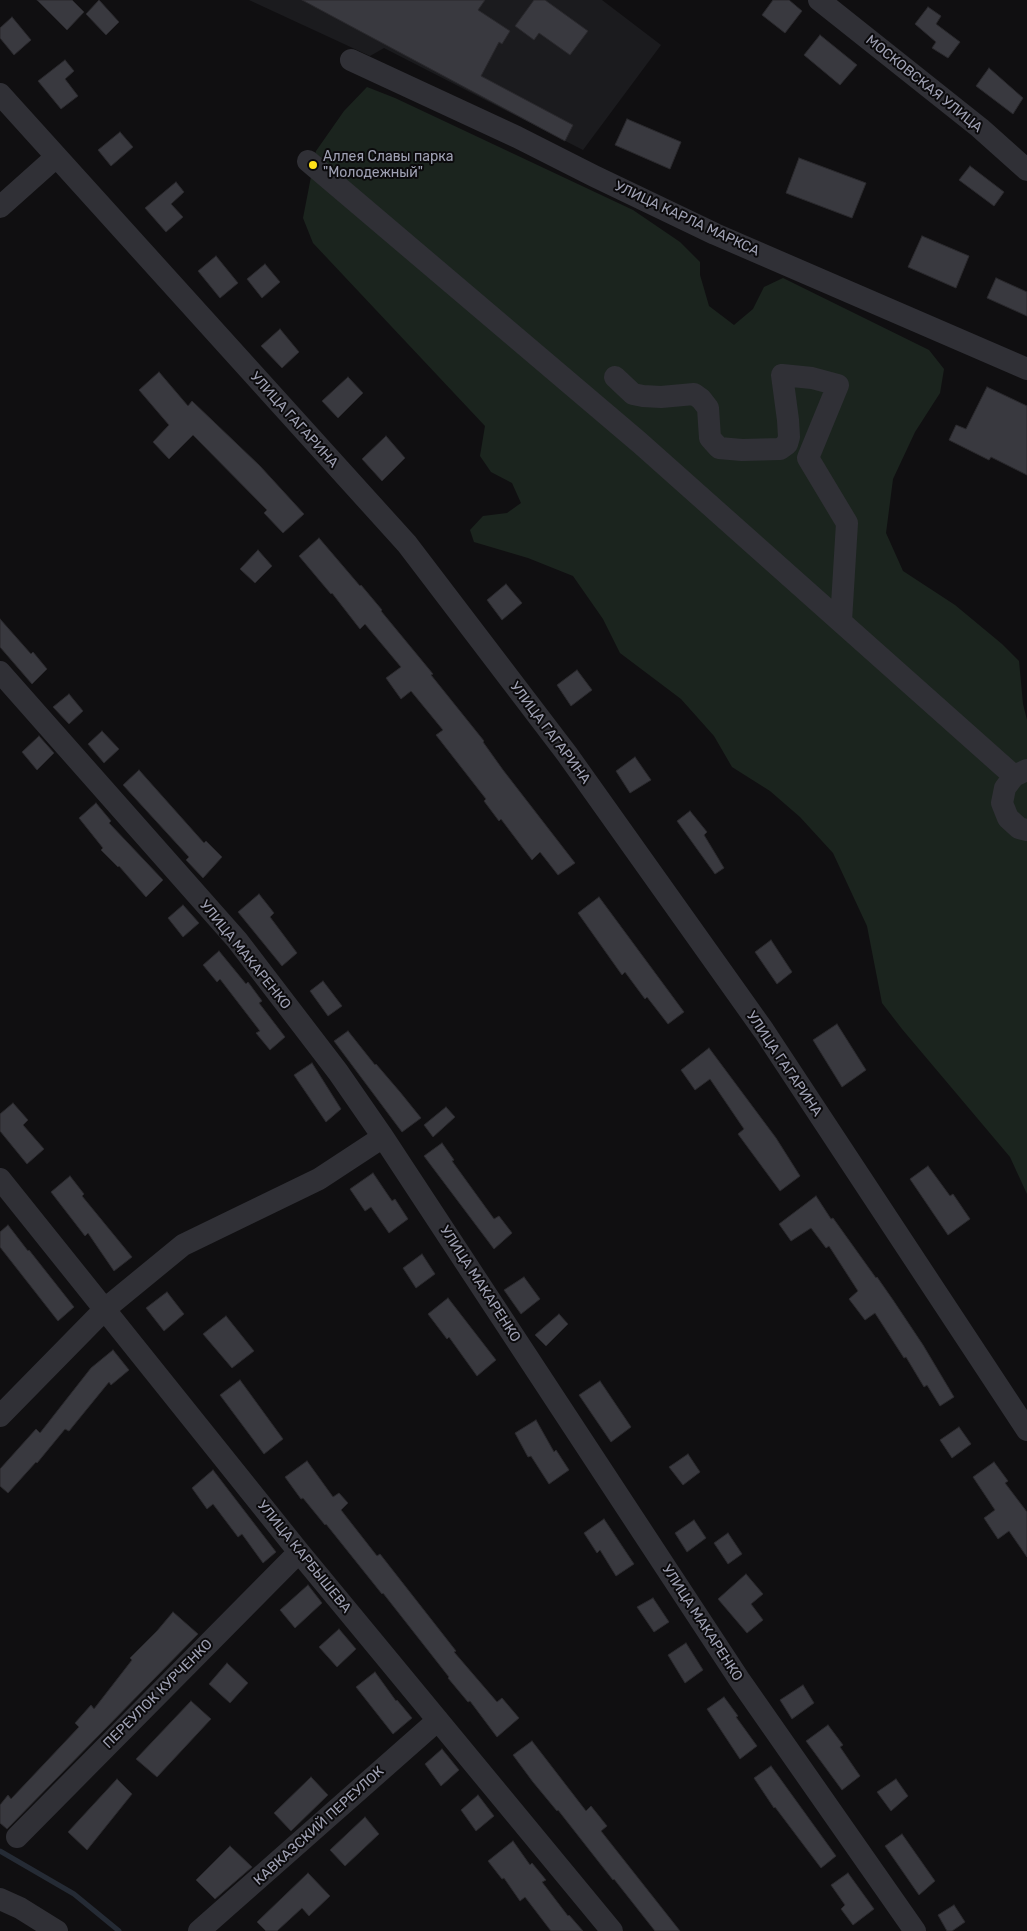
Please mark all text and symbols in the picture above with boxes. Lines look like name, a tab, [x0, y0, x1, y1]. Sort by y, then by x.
street label: МОСКОВСКАЯ УЛИЦА	[862, 32, 986, 136]
place label: Аллея Славы парка "Молодежный"	[323, 149, 453, 182]
marker: Аллея Славы парка "Молодежный"	[307, 159, 319, 171]
street label: УЛИЦА КАРЛА МАРКСА	[612, 178, 762, 260]
street label: УЛИЦА ГАГАРИНА	[247, 369, 341, 471]
street label: УЛИЦА ГАГАРИНА	[506, 679, 594, 787]
street label: УЛИЦА МАКАРЕНКО	[196, 897, 294, 1013]
street label: УЛИЦА ГАГАРИНА	[743, 1008, 825, 1120]
street label: УЛИЦА МАКАРЕНКО	[436, 1223, 524, 1345]
street label: УЛИЦА КАРБЫШЕВА	[254, 1497, 354, 1617]
street label: УЛИЦА МАКАРЕНКО	[658, 1562, 746, 1684]
street label: ПЕРЕУЛОК КУРЧЕНКО	[100, 1636, 216, 1752]
street label: КАВКАЗСКИЙ ПЕРЕУЛОК	[250, 1763, 388, 1889]

